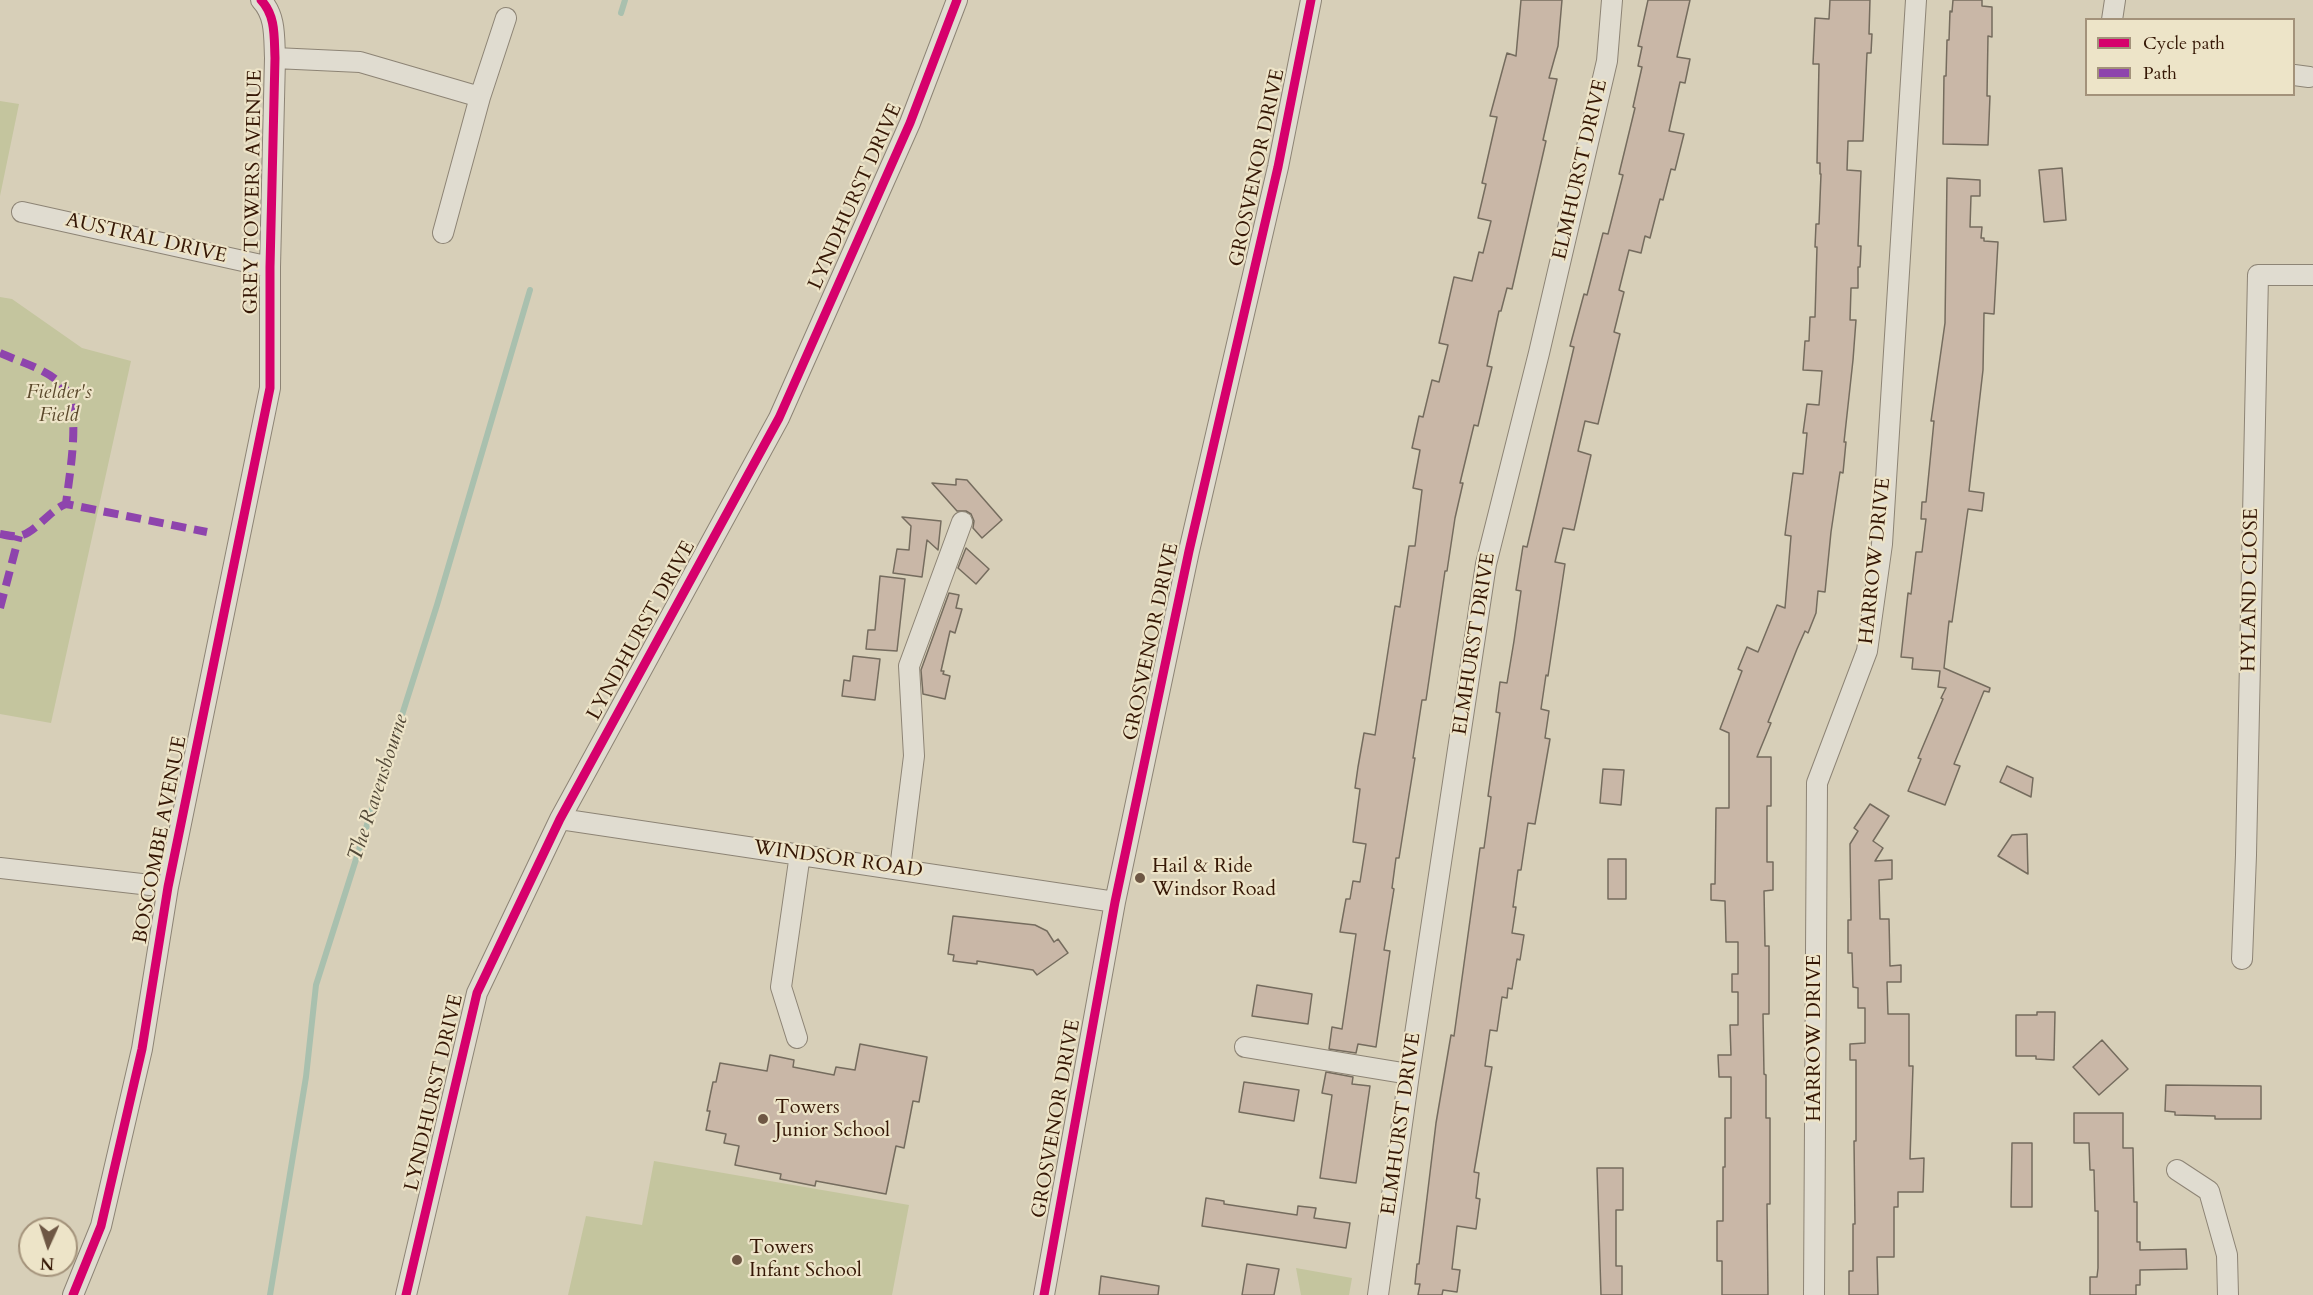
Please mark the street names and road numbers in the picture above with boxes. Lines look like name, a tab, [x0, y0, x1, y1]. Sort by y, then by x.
street label: GROSVENOR DRIVE	[1225, 67, 1291, 269]
street label: GREY TOWERS AVENUE	[240, 69, 268, 315]
street label: ELMHURST DRIVE	[1549, 78, 1613, 262]
street label: LYNDHURST DRIVE	[804, 100, 908, 294]
street label: AUSTRAL DRIVE	[63, 209, 229, 269]
street label: HARROW DRIVE	[1855, 477, 1897, 645]
street label: HYLAND CLOSE	[2238, 508, 2264, 672]
street label: LYNDHURST DRIVE	[583, 537, 701, 725]
street label: GROSVENOR DRIVE	[1119, 541, 1185, 743]
street label: ELMHURST DRIVE	[1449, 551, 1501, 737]
street label: BOSCOMBE AVENUE	[129, 734, 193, 946]
street label: WINDSOR ROAD	[752, 836, 924, 884]
street label: HARROW DRIVE	[1803, 954, 1827, 1122]
street label: LYNDHURST DRIVE	[401, 992, 469, 1194]
street label: GROSVENOR DRIVE	[1028, 1018, 1086, 1220]
street label: ELMHURST DRIVE	[1377, 1031, 1427, 1217]

